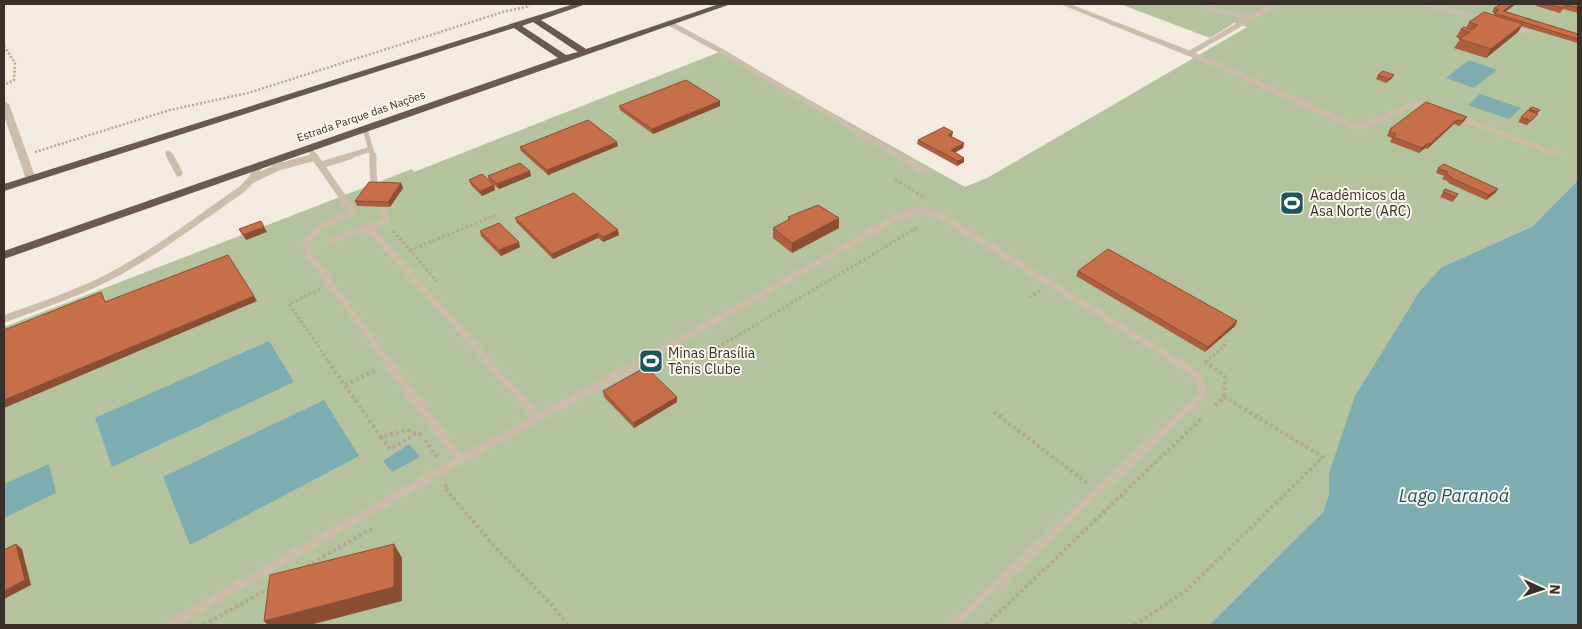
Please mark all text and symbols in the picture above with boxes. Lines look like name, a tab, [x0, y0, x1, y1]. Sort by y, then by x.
street label: Estrada Parque das Nações	[295, 87, 427, 145]
place label: Acadêmicos da Asa Norte (ARC)	[1310, 186, 1411, 220]
sports icon: Acadêmicos da Asa Norte (ARC)	[1279, 190, 1305, 216]
place label: Minas Brasília Tênis Clube	[668, 344, 756, 378]
sports icon: Minas Brasília Tênis Clube	[638, 348, 664, 374]
water label: Lago Paranoá	[1399, 484, 1509, 507]
north arrow	[1517, 564, 1567, 614]
text: N	[1546, 584, 1564, 595]

